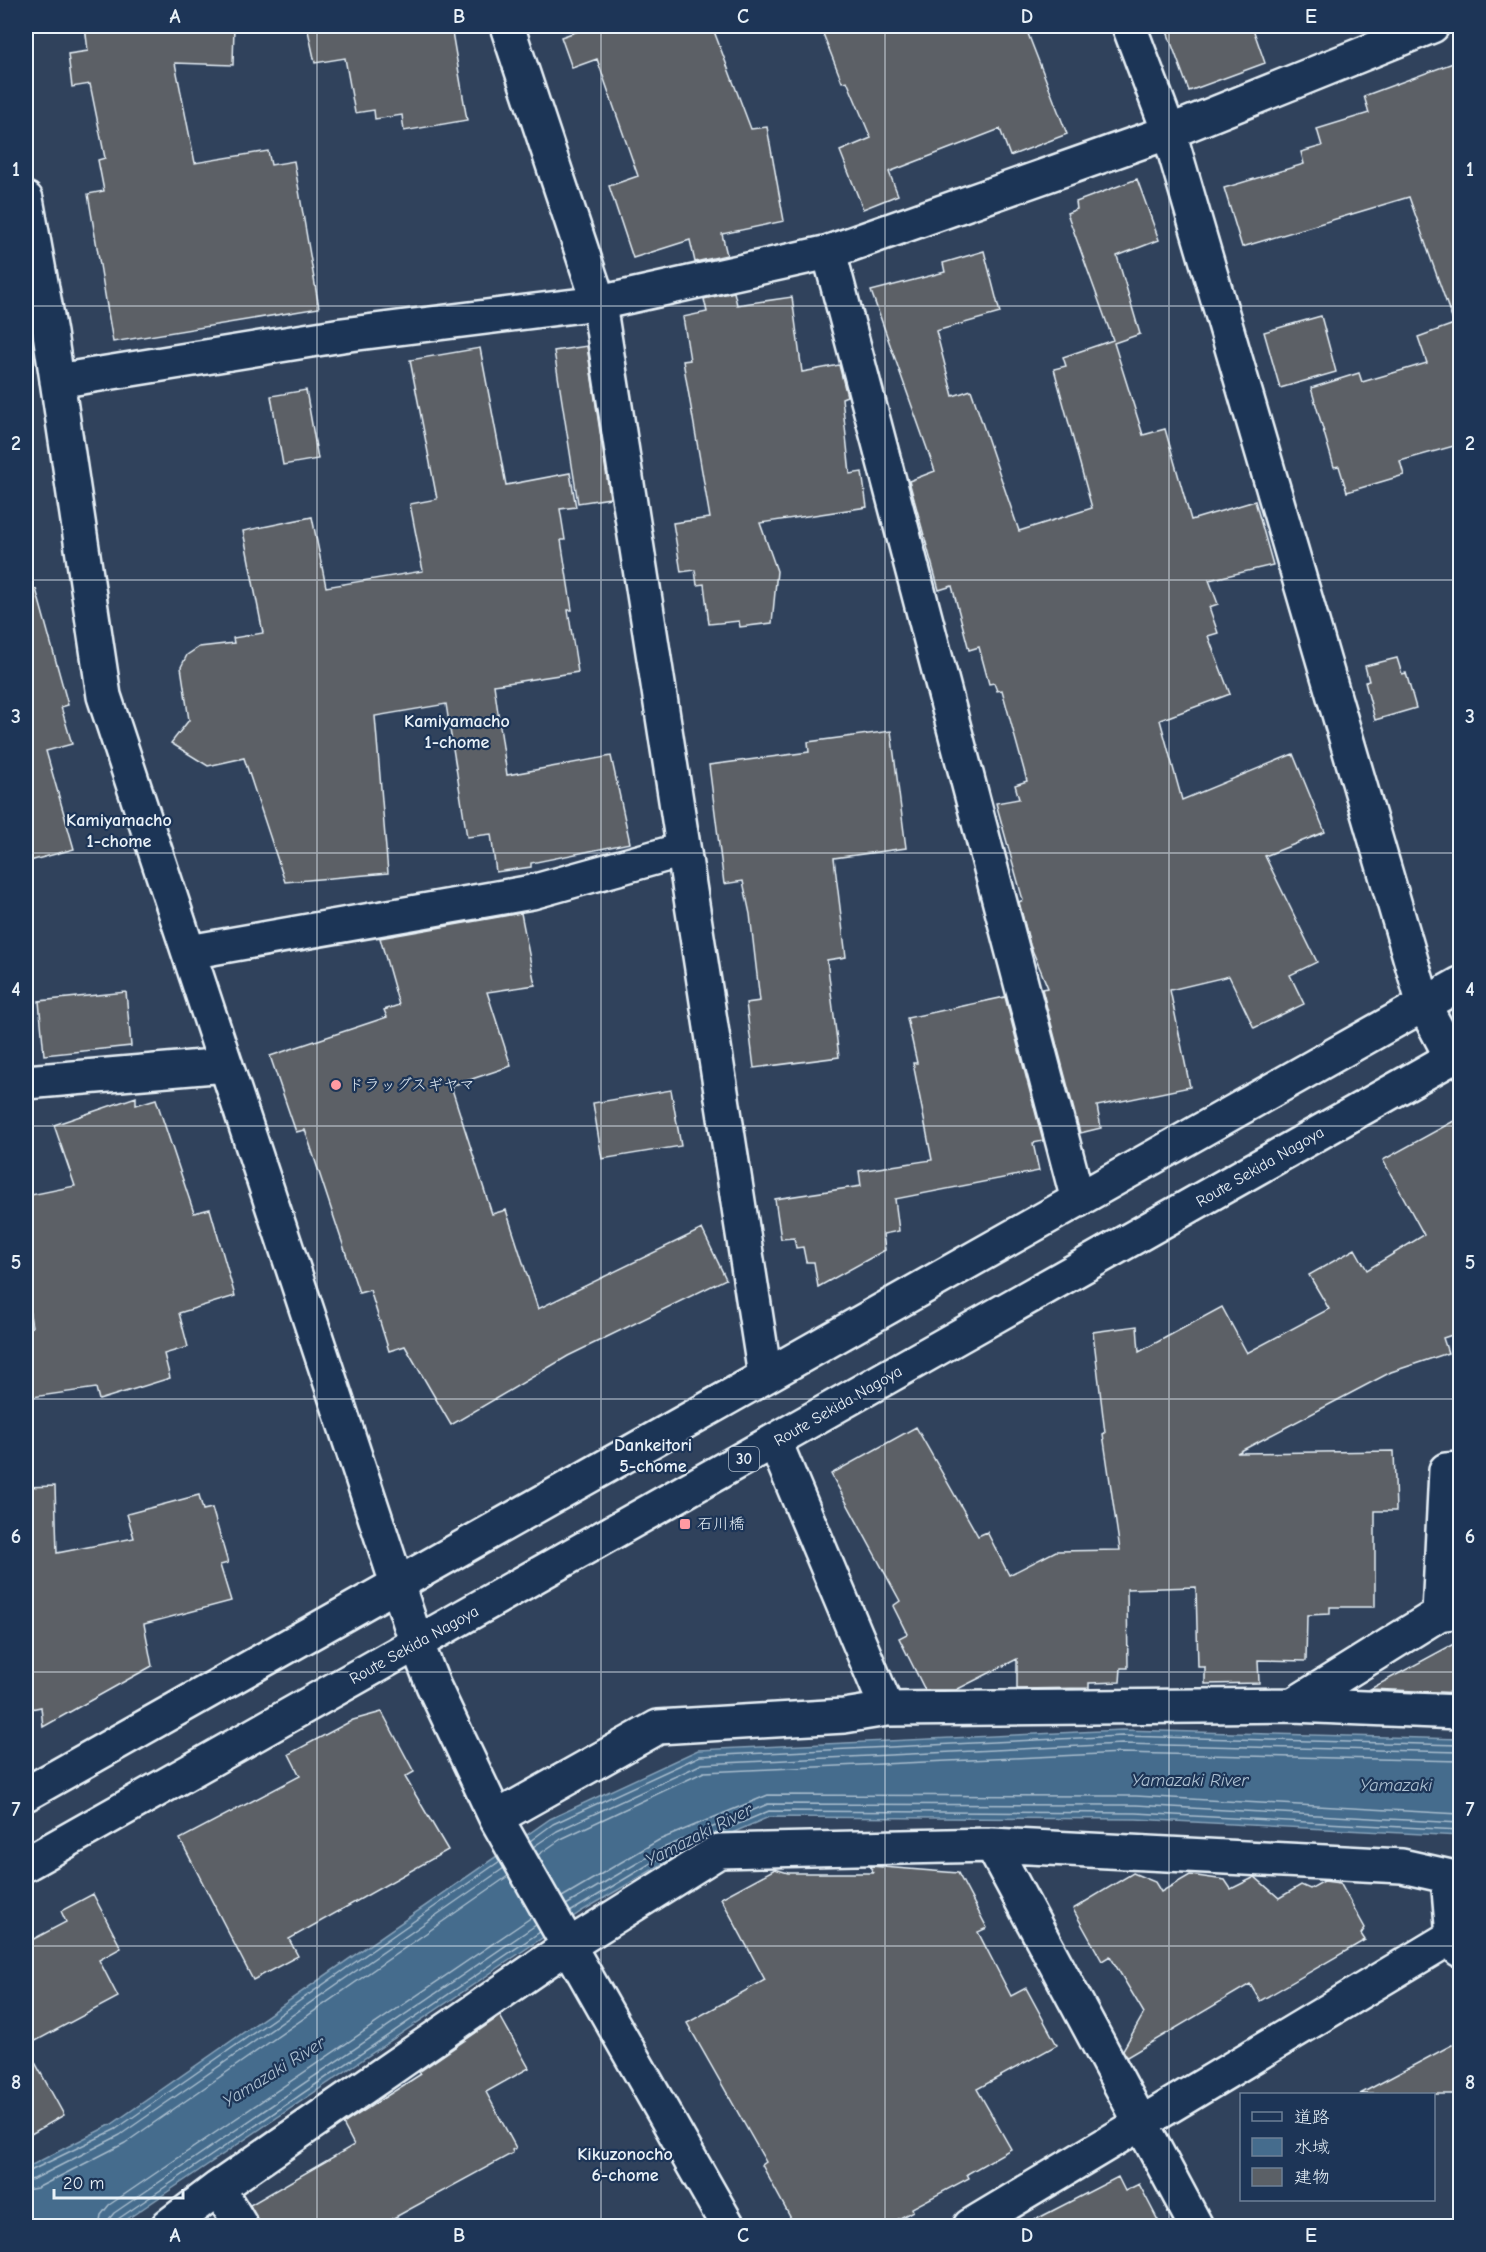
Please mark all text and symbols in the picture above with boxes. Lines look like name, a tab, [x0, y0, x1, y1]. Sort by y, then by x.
text: A	[169, 5, 181, 28]
text: B	[453, 5, 465, 28]
text: C	[737, 5, 749, 28]
text: D	[1021, 5, 1033, 28]
text: E	[1305, 5, 1317, 28]
text: 1	[12, 158, 20, 181]
text: 1	[1466, 158, 1474, 181]
text: 2	[11, 432, 21, 455]
text: 2	[1465, 432, 1475, 455]
text: 3	[11, 705, 21, 728]
text: 3	[1465, 705, 1475, 728]
district label: Kamiyamacho 1-chome	[404, 711, 510, 753]
district label: Kamiyamacho 1-chome	[66, 810, 172, 852]
text: 4	[11, 978, 21, 1001]
text: 4	[1465, 978, 1475, 1001]
place label: ドラッグスギヤマ	[348, 1076, 475, 1094]
marker: ドラッグスギヤマ	[329, 1078, 343, 1092]
street label: Route Sekida Nagoya	[1193, 1123, 1327, 1211]
text: 5	[11, 1251, 21, 1274]
text: 5	[1465, 1251, 1475, 1274]
street label: Route Sekida Nagoya	[771, 1362, 905, 1450]
district label: Dankeitori 5-chome	[614, 1435, 692, 1477]
road number: 30	[729, 1447, 759, 1471]
place label: 石川橋	[697, 1515, 745, 1533]
marker: 石川橋	[678, 1517, 692, 1531]
text: 6	[11, 1525, 21, 1548]
text: 6	[1465, 1525, 1475, 1548]
street label: Route Sekida Nagoya	[346, 1602, 482, 1688]
water label: Yamazaki River	[1131, 1770, 1249, 1791]
water label: Yamazaki	[1360, 1775, 1433, 1796]
text: 7	[12, 1798, 21, 1821]
text: 7	[1466, 1798, 1475, 1821]
water label: Yamazaki River	[642, 1799, 757, 1871]
water label: Yamazaki River	[219, 2032, 330, 2112]
text: 8	[11, 2071, 21, 2094]
text: 8	[1465, 2071, 1475, 2094]
legend	[1240, 2093, 1435, 2201]
text: 道路	[1294, 2107, 1330, 2128]
text: 水域	[1294, 2137, 1330, 2158]
district label: Kikuzonocho 6-chome	[577, 2144, 673, 2186]
scale bar	[54, 2162, 183, 2200]
text: 建物	[1294, 2167, 1330, 2188]
text: 20 m	[63, 2173, 104, 2194]
text: A	[169, 2224, 181, 2247]
text: B	[453, 2224, 465, 2247]
text: C	[737, 2224, 749, 2247]
text: D	[1021, 2224, 1033, 2247]
text: E	[1305, 2224, 1317, 2247]

